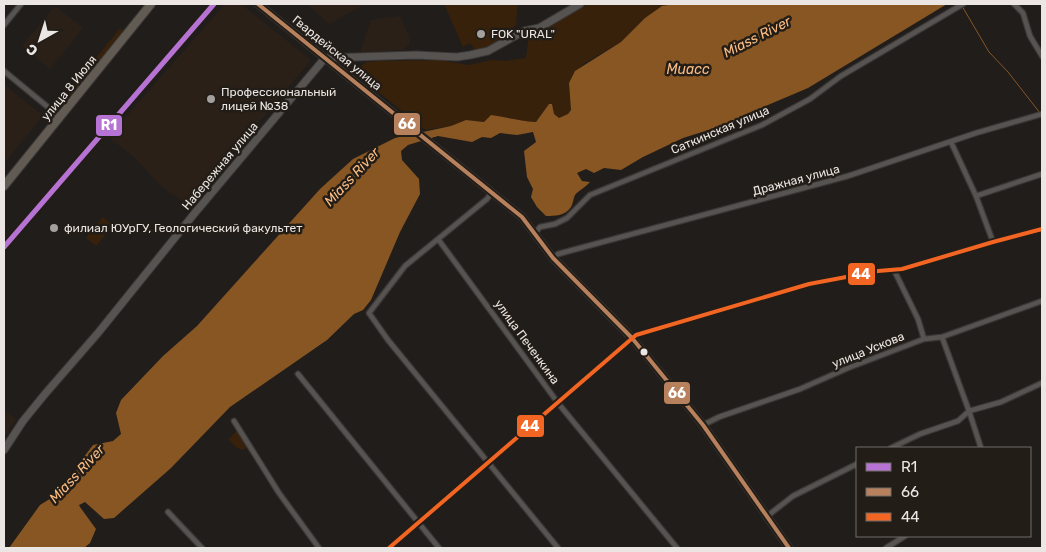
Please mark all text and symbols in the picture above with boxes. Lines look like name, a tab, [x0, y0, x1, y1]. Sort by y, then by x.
water label: Miass River	[720, 12, 794, 61]
street label: Гвардейская улица	[290, 13, 384, 93]
north arrow	[15, 15, 65, 65]
place label: FOK "URAL"	[491, 27, 555, 41]
marker: FOK "URAL"	[475, 28, 487, 40]
text: С	[23, 40, 41, 59]
street label: улица 8 Июля	[38, 53, 100, 123]
water label: Миасс	[666, 61, 710, 78]
place label: Профессиональный лицей №38	[221, 85, 336, 113]
marker: Профессиональный лицей №38	[205, 93, 217, 105]
street label: Саткинская улица	[669, 103, 771, 157]
line badge: 66	[393, 112, 421, 136]
line badge: R1	[95, 114, 123, 137]
text: 66	[398, 116, 416, 133]
text: R1	[101, 117, 117, 134]
street label: Набережная улица	[179, 119, 261, 213]
water label: Miass River	[321, 144, 384, 210]
street label: Дражная улица	[751, 162, 841, 198]
place label: филиал ЮУрГУ, Геологический факультет	[64, 221, 302, 235]
marker: филиал ЮУрГУ, Геологический факультет	[48, 222, 60, 234]
line badge: 44	[847, 262, 876, 286]
text: 44	[851, 266, 871, 283]
street label: улица Печенкина	[492, 297, 562, 387]
street label: улица Ускова	[830, 329, 906, 371]
unlabelled marker	[639, 347, 649, 357]
line badge: 66	[663, 381, 691, 405]
text: 66	[668, 385, 686, 402]
line badge: 44	[516, 414, 545, 438]
text: 44	[520, 418, 540, 435]
water label: Miass River	[46, 441, 109, 507]
legend	[856, 447, 1031, 537]
text: R1	[901, 458, 917, 476]
text: 66	[901, 483, 919, 501]
text: 44	[901, 508, 920, 526]

